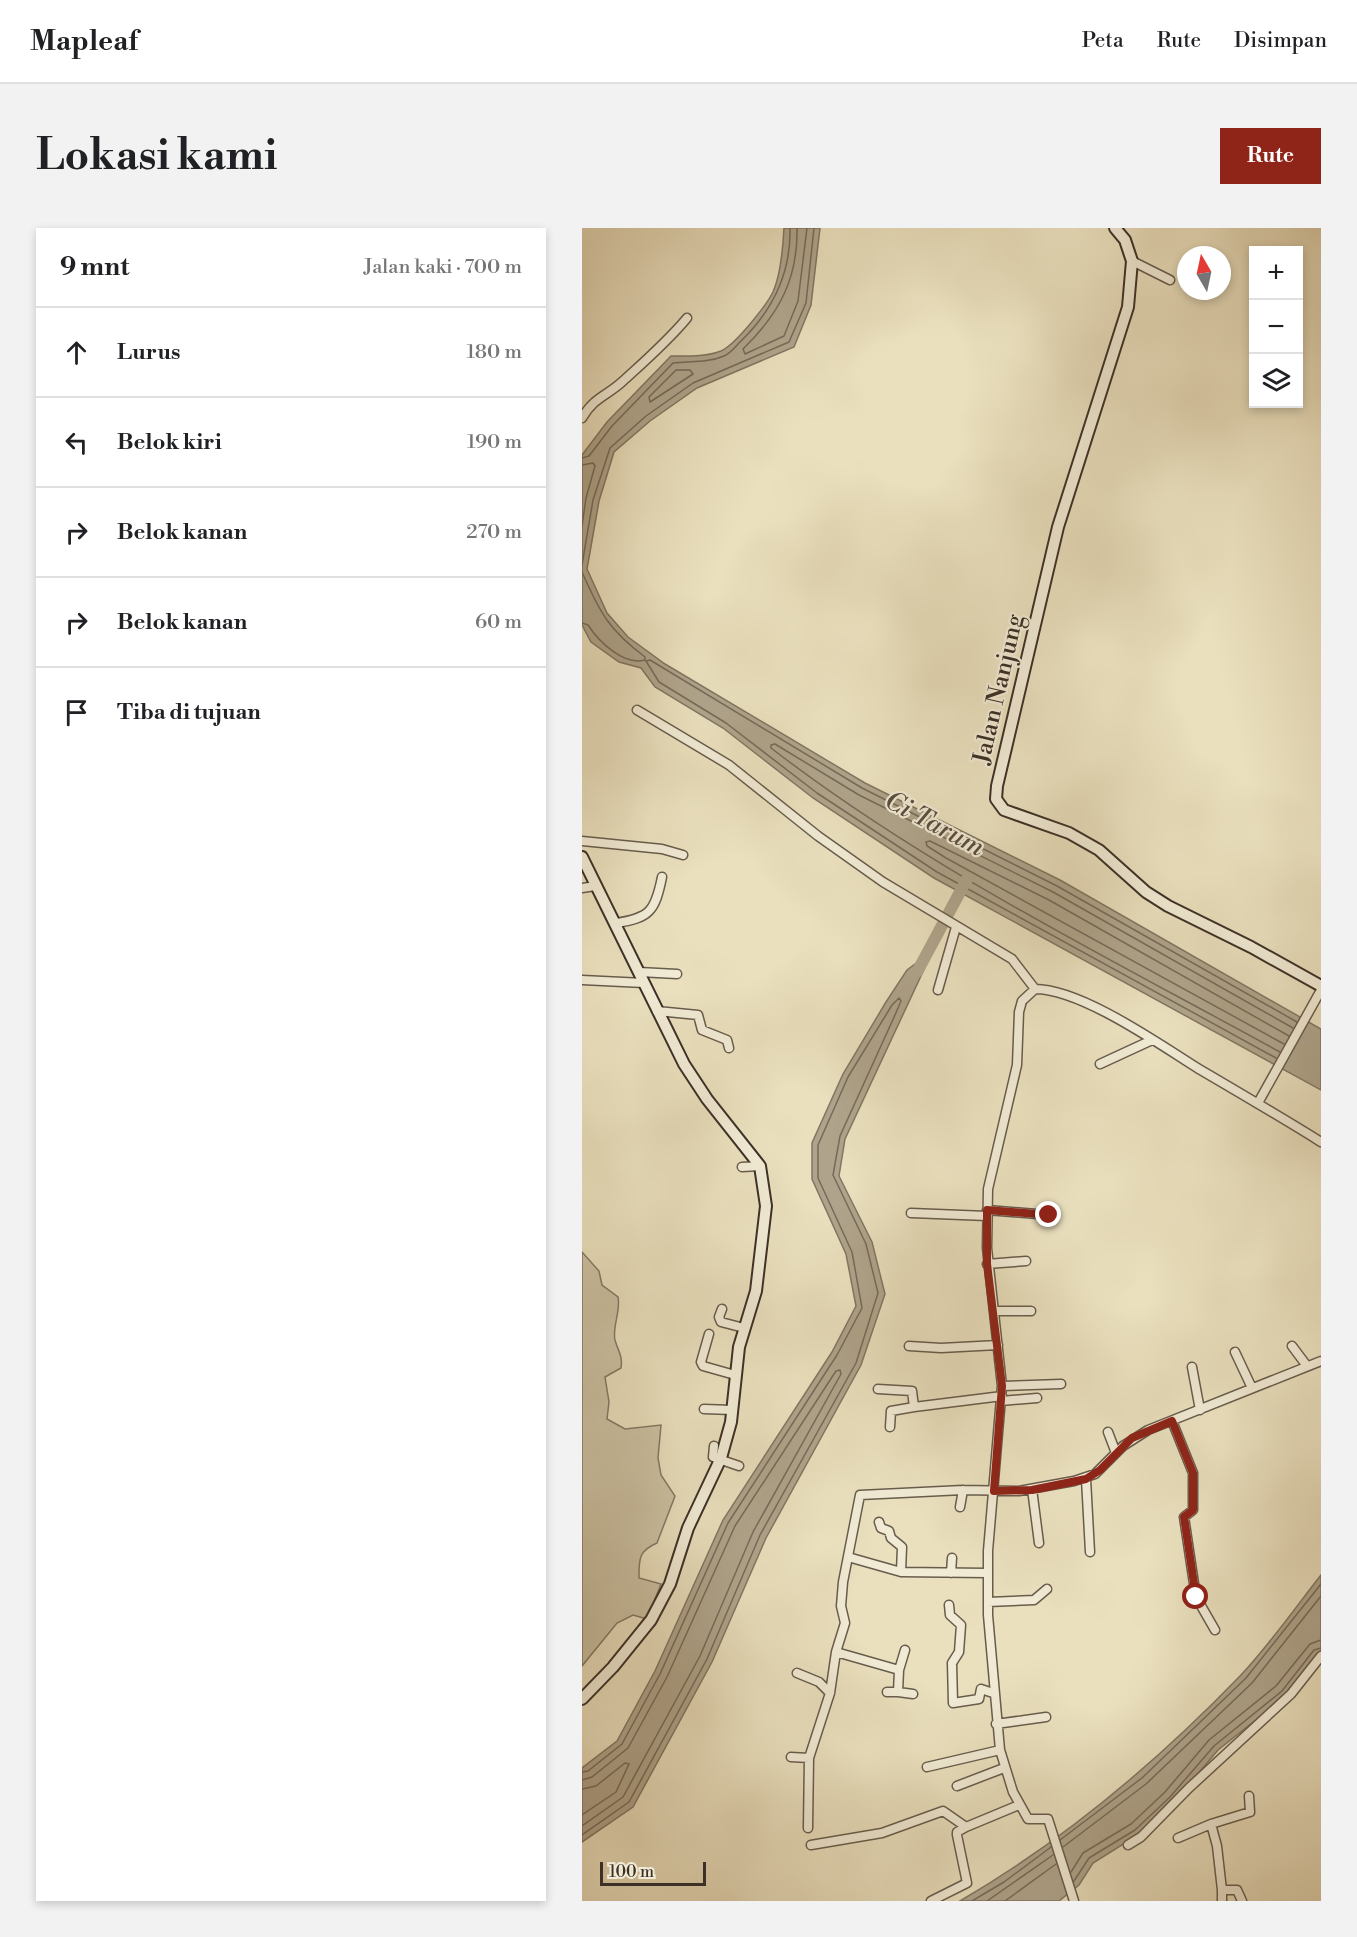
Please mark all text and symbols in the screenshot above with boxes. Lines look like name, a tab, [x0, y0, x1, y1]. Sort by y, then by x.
text: Mapleaf	[30, 24, 138, 59]
text: Peta	[1082, 28, 1124, 54]
text: Rute	[1157, 28, 1201, 54]
text: Disimpan	[1234, 28, 1327, 54]
button: Rute	[1220, 128, 1321, 184]
text: Lokasi kami	[36, 130, 277, 183]
north arrow	[1177, 246, 1231, 300]
map controls	[1249, 246, 1303, 408]
button: +	[1249, 246, 1303, 300]
text: 9 mnt	[60, 251, 129, 283]
text: Jalan kaki · 700 m	[364, 255, 522, 280]
button: −	[1249, 300, 1303, 354]
icon: ahead	[60, 336, 93, 369]
text: Lurus	[117, 339, 180, 366]
text: 180 m	[467, 340, 522, 365]
button: layers	[1249, 354, 1303, 408]
icon: left	[60, 426, 93, 459]
text: Belok kiri	[117, 429, 222, 456]
text: 190 m	[467, 430, 522, 455]
icon: right	[60, 516, 93, 549]
text: Belok kanan	[117, 519, 247, 546]
text: 270 m	[466, 520, 522, 545]
icon: right	[60, 606, 93, 639]
text: Belok kanan	[117, 609, 247, 636]
text: 60 m	[475, 610, 522, 635]
street label: Jalan Nanjung	[967, 611, 1031, 768]
icon: arrive	[60, 696, 93, 729]
text: Tiba di tujuan	[117, 699, 261, 726]
water label: Ci Tarum	[879, 784, 991, 864]
route end	[1035, 1201, 1061, 1227]
route start	[1182, 1583, 1208, 1609]
scale bar	[600, 1859, 706, 1886]
text: 100 m	[609, 1862, 654, 1882]

